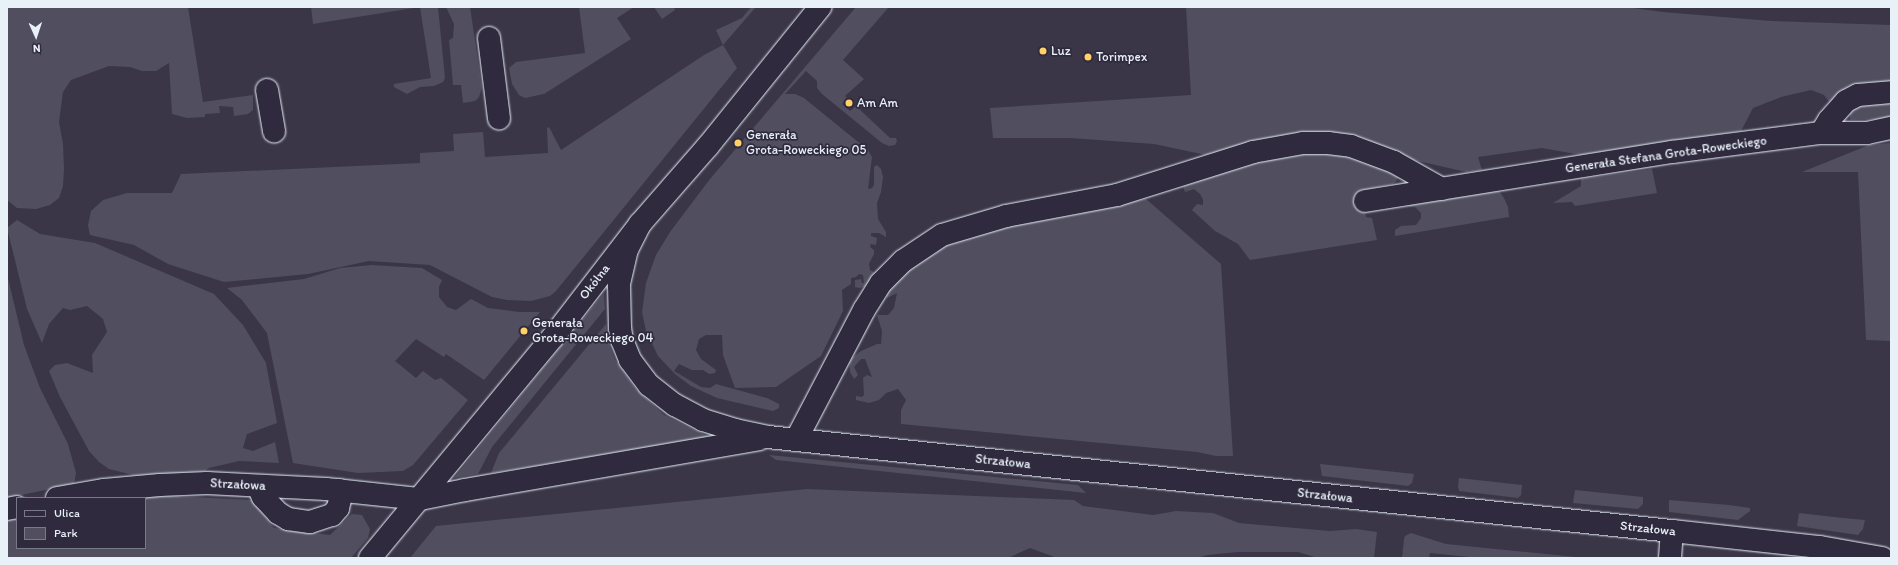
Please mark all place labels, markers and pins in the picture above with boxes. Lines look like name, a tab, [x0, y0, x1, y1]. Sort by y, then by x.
place label: Luz	[1051, 43, 1071, 59]
marker: Luz	[1038, 46, 1048, 56]
place label: Torimpex	[1096, 49, 1147, 65]
marker: Torimpex	[1083, 52, 1093, 62]
place label: Am Am	[857, 95, 898, 111]
marker: Am Am	[844, 98, 854, 108]
place label: Generała Grota-Roweckiego 05	[746, 128, 866, 159]
marker: Generała Grota-Roweckiego 05	[733, 138, 743, 148]
place label: Generała Grota-Roweckiego 04	[532, 316, 653, 347]
marker: Generała Grota-Roweckiego 04	[519, 326, 529, 336]

